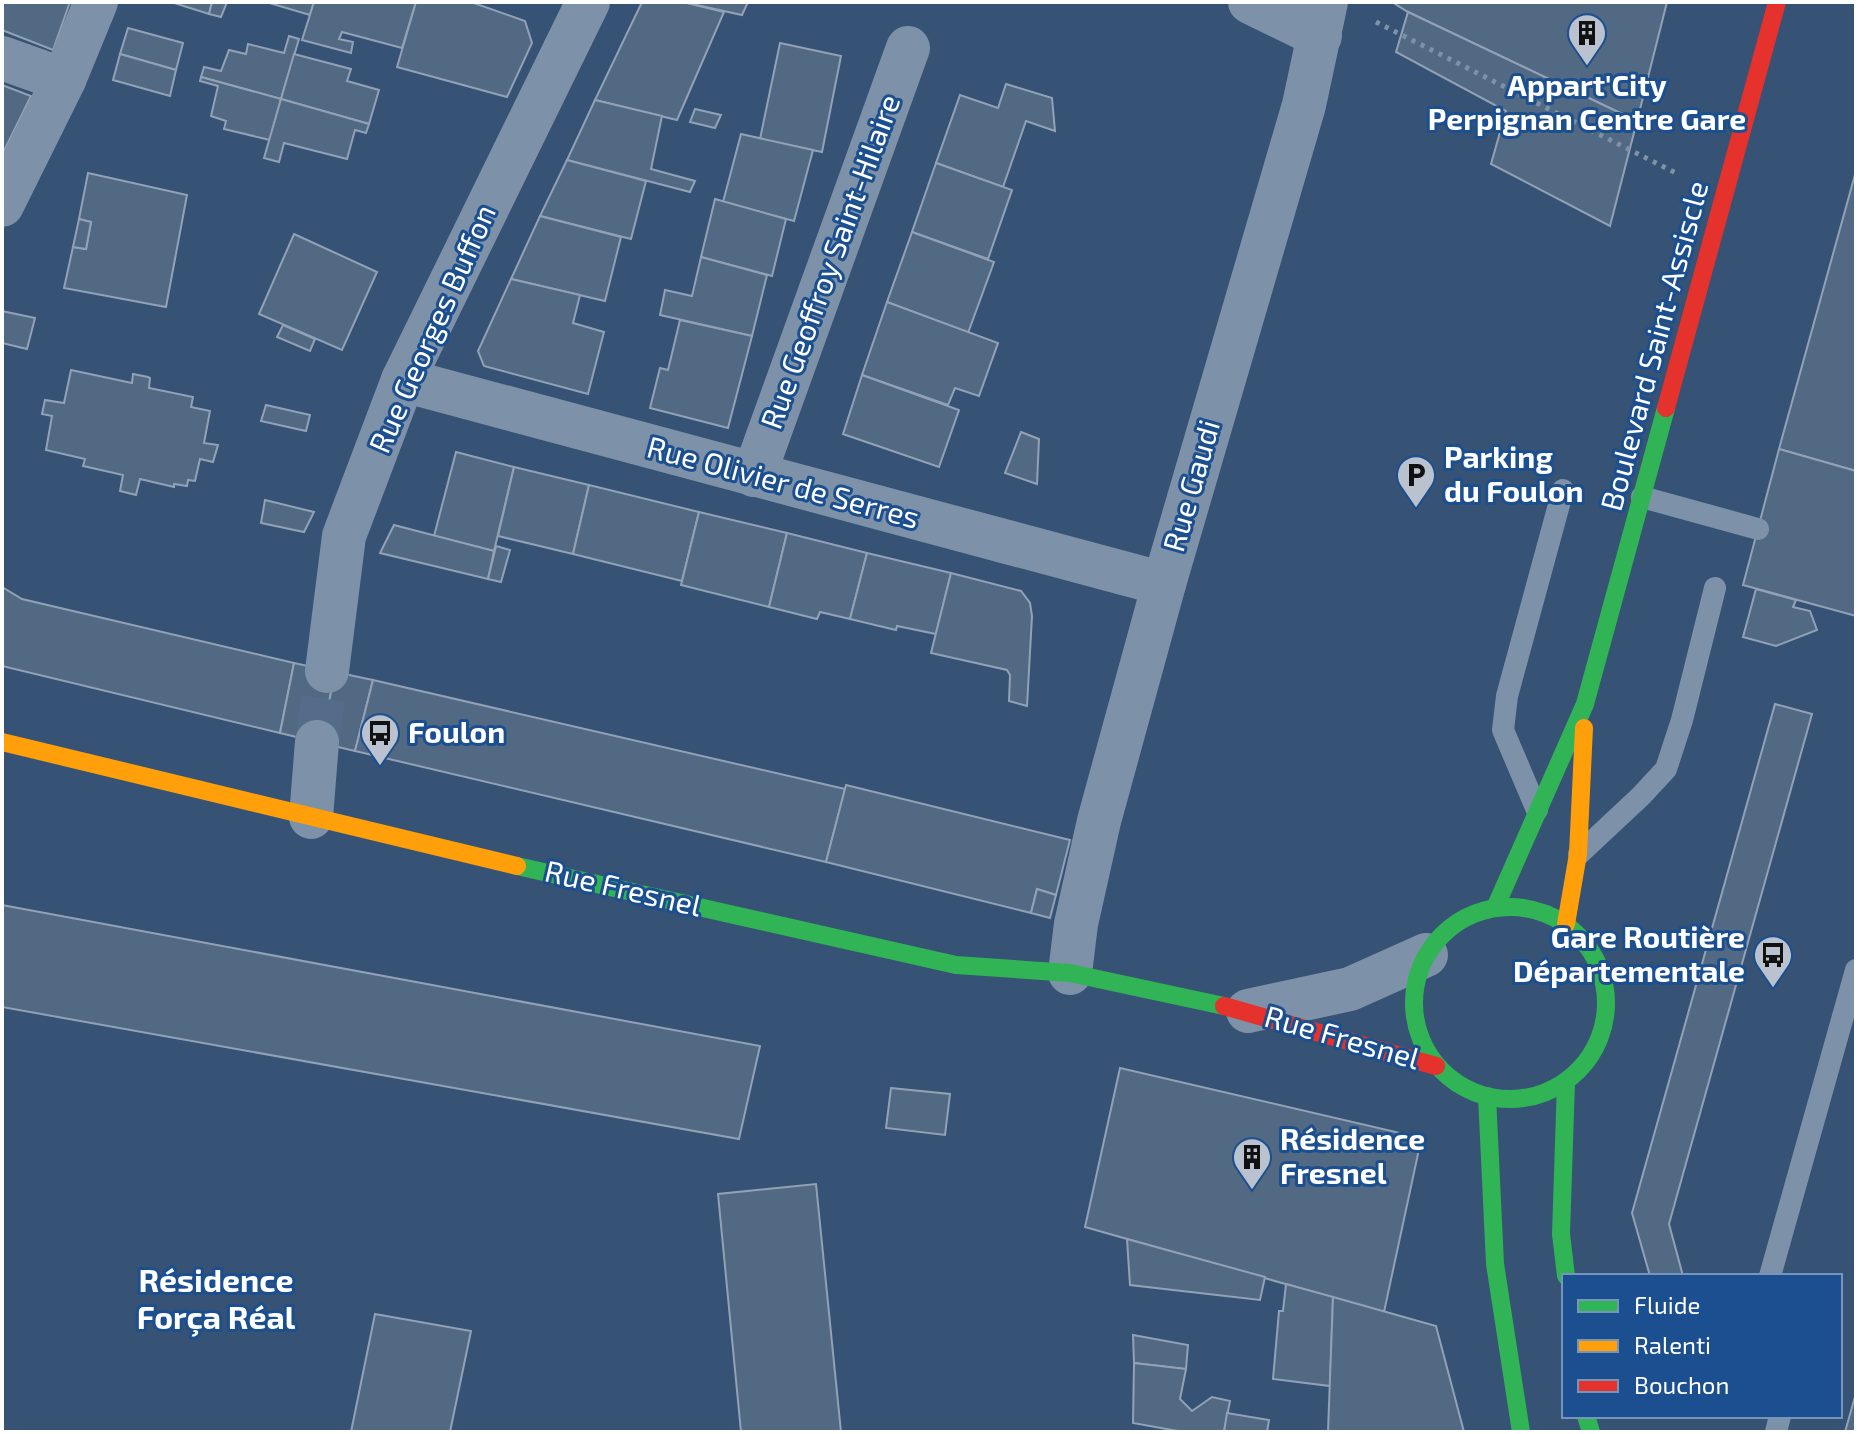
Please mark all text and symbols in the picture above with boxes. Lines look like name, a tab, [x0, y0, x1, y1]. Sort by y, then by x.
building icon: Appart'City Perpignan Centre Gare	[1566, 12, 1608, 67]
place label: Appart'City Perpignan Centre Gare	[1428, 66, 1746, 136]
street label: Rue Geoffroy Saint-Hilaire	[752, 89, 906, 433]
street label: Boulevard Saint-Assiscle	[1592, 177, 1714, 514]
street label: Rue Georges Buffon	[360, 198, 502, 458]
street label: Rue Gaudi	[1154, 415, 1226, 556]
street label: Rue Olivier de Serres	[643, 427, 924, 535]
place label: Parking du Foulon	[1444, 438, 1583, 508]
parking icon: Parking du Foulon	[1395, 454, 1437, 509]
bus stop icon: Foulon	[359, 712, 401, 767]
place label: Foulon	[408, 713, 505, 749]
street label: Rue Fresnel	[542, 852, 705, 923]
place label: Gare Routière Départementale	[1513, 918, 1745, 988]
bus stop icon: Gare Routière Départementale	[1752, 934, 1794, 989]
street label: Rue Fresnel	[1261, 997, 1424, 1075]
place label: Résidence Fresnel	[1280, 1120, 1425, 1190]
building icon: Résidence Fresnel	[1231, 1136, 1273, 1191]
district label: Résidence Força Réal	[137, 1260, 296, 1337]
legend	[1562, 1274, 1842, 1418]
text: Fluide	[1634, 1290, 1700, 1319]
text: Ralenti	[1634, 1330, 1711, 1359]
text: Bouchon	[1634, 1370, 1729, 1399]

